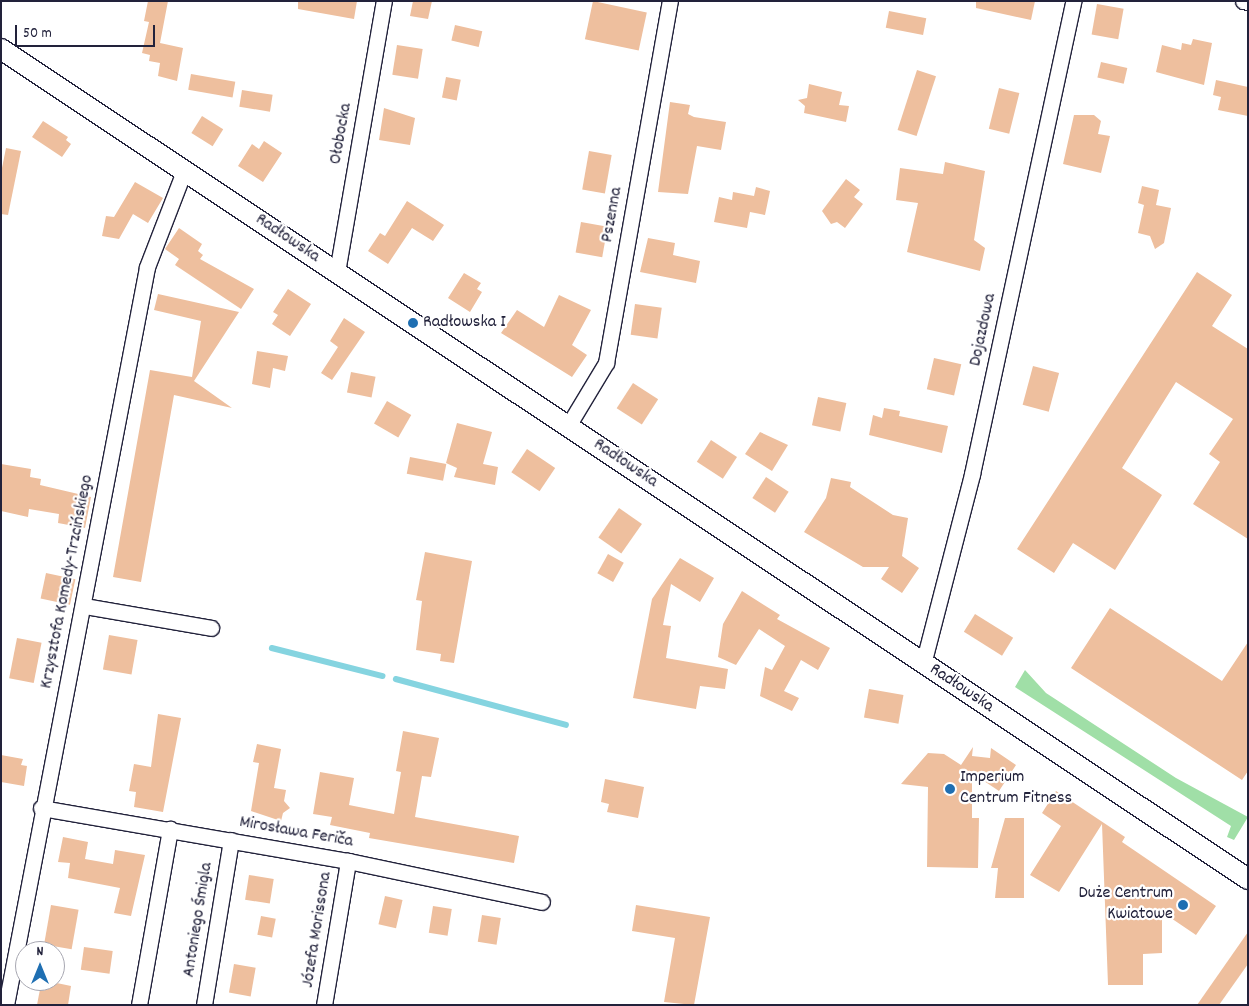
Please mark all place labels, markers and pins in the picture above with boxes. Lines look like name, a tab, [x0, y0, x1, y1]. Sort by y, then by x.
place label: Radłowska I	[423, 312, 506, 334]
marker: Radłowska I	[407, 317, 419, 329]
place label: Imperium Centrum Fitness	[960, 768, 1072, 811]
marker: Imperium Centrum Fitness	[944, 783, 956, 795]
place label: Duże Centrum Kwiatowe	[1079, 884, 1173, 926]
marker: Duże Centrum Kwiatowe	[1177, 899, 1189, 911]

